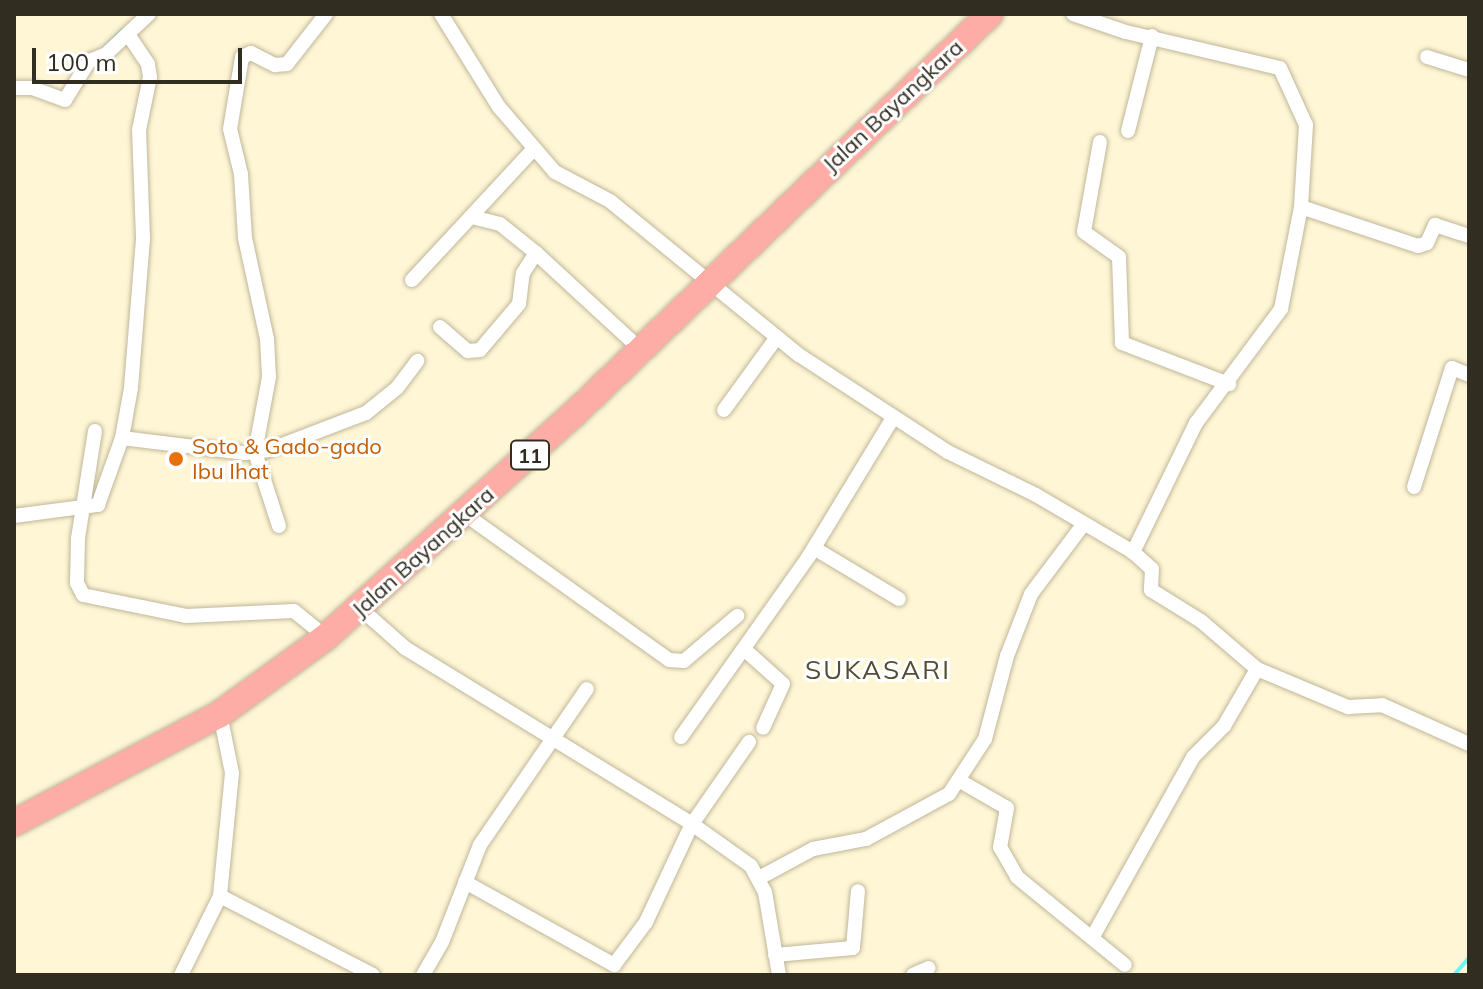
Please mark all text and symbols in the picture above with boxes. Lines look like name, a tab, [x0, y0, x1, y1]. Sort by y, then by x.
scale bar	[36, 32, 246, 82]
street label: Jalan Bayangkara	[817, 34, 969, 178]
text: 100 m	[46, 47, 117, 77]
place label: Soto & Gado-gado Ibu Ihat	[192, 433, 382, 484]
road number: 11	[510, 439, 550, 471]
marker: Soto & Gado-gado Ibu Ihat	[167, 450, 185, 468]
street label: Jalan Bayangkara	[347, 481, 499, 623]
district label: SUKASARI	[805, 654, 951, 686]

